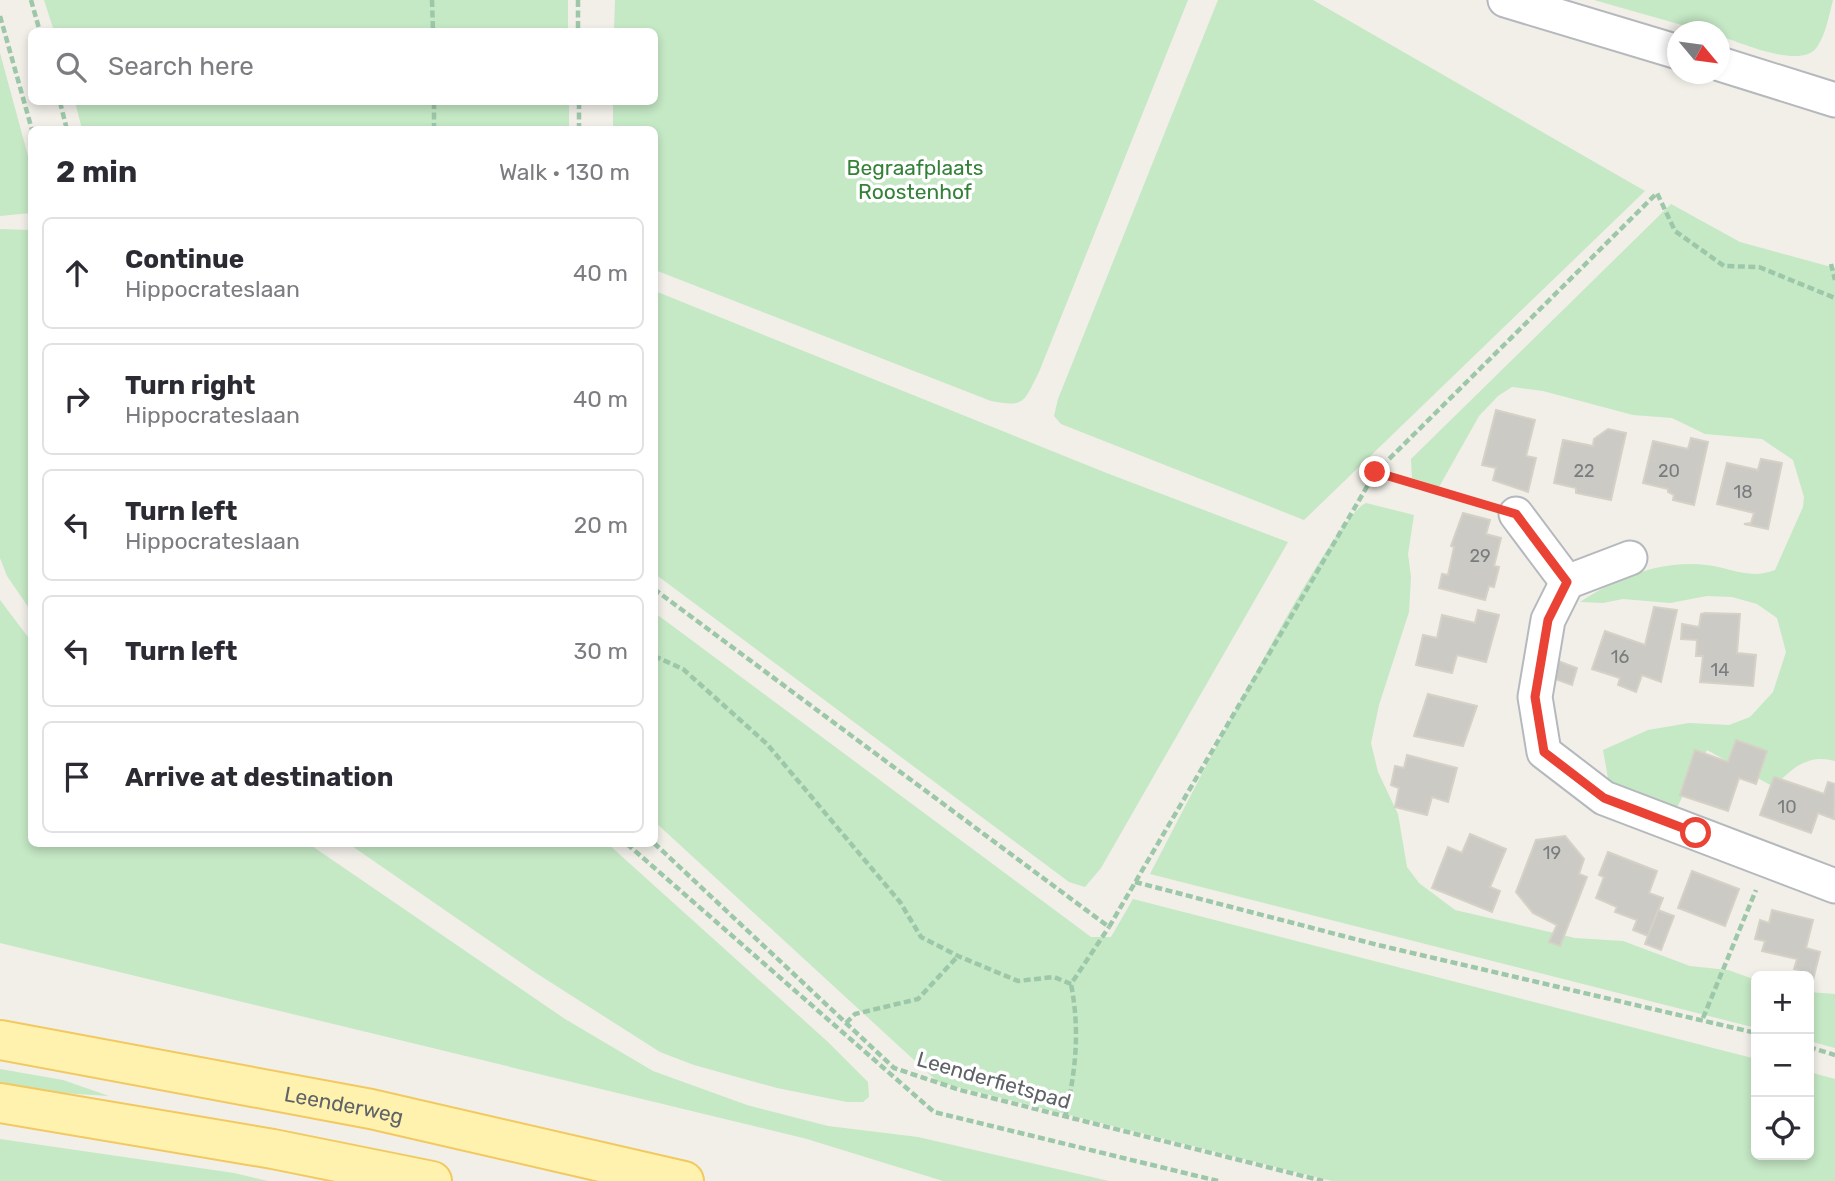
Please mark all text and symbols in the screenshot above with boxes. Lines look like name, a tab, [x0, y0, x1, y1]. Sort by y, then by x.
north arrow	[1667, 21, 1730, 84]
search box	[28, 28, 658, 105]
icon: search	[52, 48, 90, 86]
text: Search here	[108, 51, 254, 82]
text: 2 min	[56, 154, 137, 190]
park label: Begraafplaats Roostenhof	[847, 155, 983, 204]
text: Walk · 130 m	[499, 158, 630, 186]
text: Continue	[125, 244, 244, 275]
icon: ahead	[58, 254, 96, 292]
text: 40 m	[573, 259, 628, 287]
text: Hippocrateslaan	[125, 275, 300, 303]
text: Turn right	[125, 370, 255, 401]
icon: right	[58, 380, 96, 418]
text: 40 m	[573, 385, 628, 413]
text: Hippocrateslaan	[125, 401, 300, 429]
route end	[1359, 456, 1390, 487]
house number: 22	[1573, 460, 1595, 482]
house number: 20	[1658, 460, 1680, 482]
house number: 18	[1733, 481, 1753, 503]
text: Turn left	[125, 496, 237, 527]
icon: left	[58, 506, 96, 544]
text: 20 m	[574, 511, 628, 539]
text: Hippocrateslaan	[125, 527, 300, 555]
house number: 29	[1469, 545, 1491, 567]
icon: left	[58, 632, 96, 670]
text: Turn left	[125, 636, 237, 667]
text: 30 m	[573, 637, 628, 665]
house number: 16	[1611, 646, 1629, 668]
house number: 14	[1711, 659, 1729, 681]
icon: arrive	[58, 758, 96, 796]
text: Arrive at destination	[125, 762, 393, 793]
house number: 10	[1777, 796, 1797, 818]
route start	[1680, 817, 1711, 848]
house number: 19	[1543, 842, 1561, 864]
map controls	[1751, 971, 1814, 1160]
button: +	[1751, 971, 1814, 1034]
button: −	[1751, 1034, 1814, 1097]
street label: Leenderfietspad	[914, 1046, 1074, 1114]
street label: Leenderweg	[282, 1081, 406, 1129]
button: locate	[1751, 1097, 1814, 1160]

